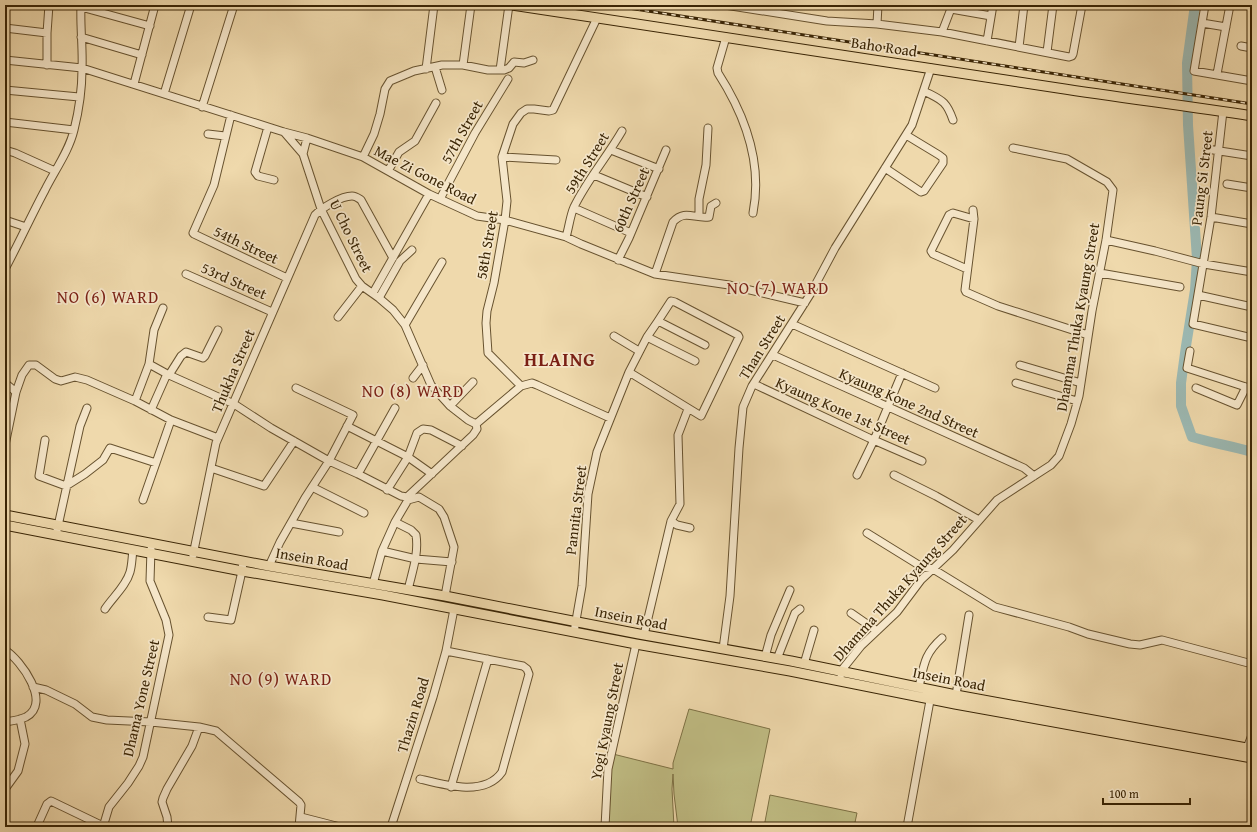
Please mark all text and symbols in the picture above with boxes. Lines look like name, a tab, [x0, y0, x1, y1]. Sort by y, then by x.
street label: Baho Road	[850, 31, 918, 62]
street label: 57th Street	[436, 96, 488, 167]
street label: 59th Street	[559, 127, 614, 198]
street label: Paung Si Street	[1185, 129, 1218, 226]
street label: Mae Zi Gone Road	[371, 140, 480, 209]
street label: 60th Street	[607, 163, 655, 236]
street label: U Cho Street	[325, 196, 378, 276]
street label: 58th Street	[470, 208, 503, 281]
street label: 54th Street	[210, 220, 283, 269]
street label: Dhamma Thuka Kyaung Street	[1051, 220, 1105, 413]
street label: 53rd Street	[198, 257, 271, 305]
district label: NO (7) WARD	[727, 275, 829, 300]
district label: NO (6) WARD	[57, 284, 159, 309]
street label: Than Street	[733, 309, 790, 384]
street label: Thukha Street	[205, 325, 260, 416]
district label: HLAING	[524, 345, 596, 373]
street label: Kyaung Kone 2nd Street	[836, 362, 983, 443]
street label: Kyaung Kone 1st Street	[772, 371, 915, 450]
district label: NO (8) WARD	[362, 378, 464, 403]
street label: Pannita Street	[560, 463, 591, 556]
street label: Dhamma Thuka Kyaung Street	[828, 509, 972, 666]
street label: Insein Road	[274, 542, 350, 575]
street label: Insein Road	[593, 600, 669, 635]
street label: Dhama Yone Street	[117, 636, 164, 759]
street label: Yogi Kyaung Street	[585, 660, 628, 781]
street label: Insein Road	[911, 661, 987, 696]
district label: NO (9) WARD	[230, 666, 332, 691]
street label: Thazin Road	[391, 675, 434, 755]
scale bar	[1103, 780, 1190, 806]
text: 100 m	[1109, 785, 1139, 802]

